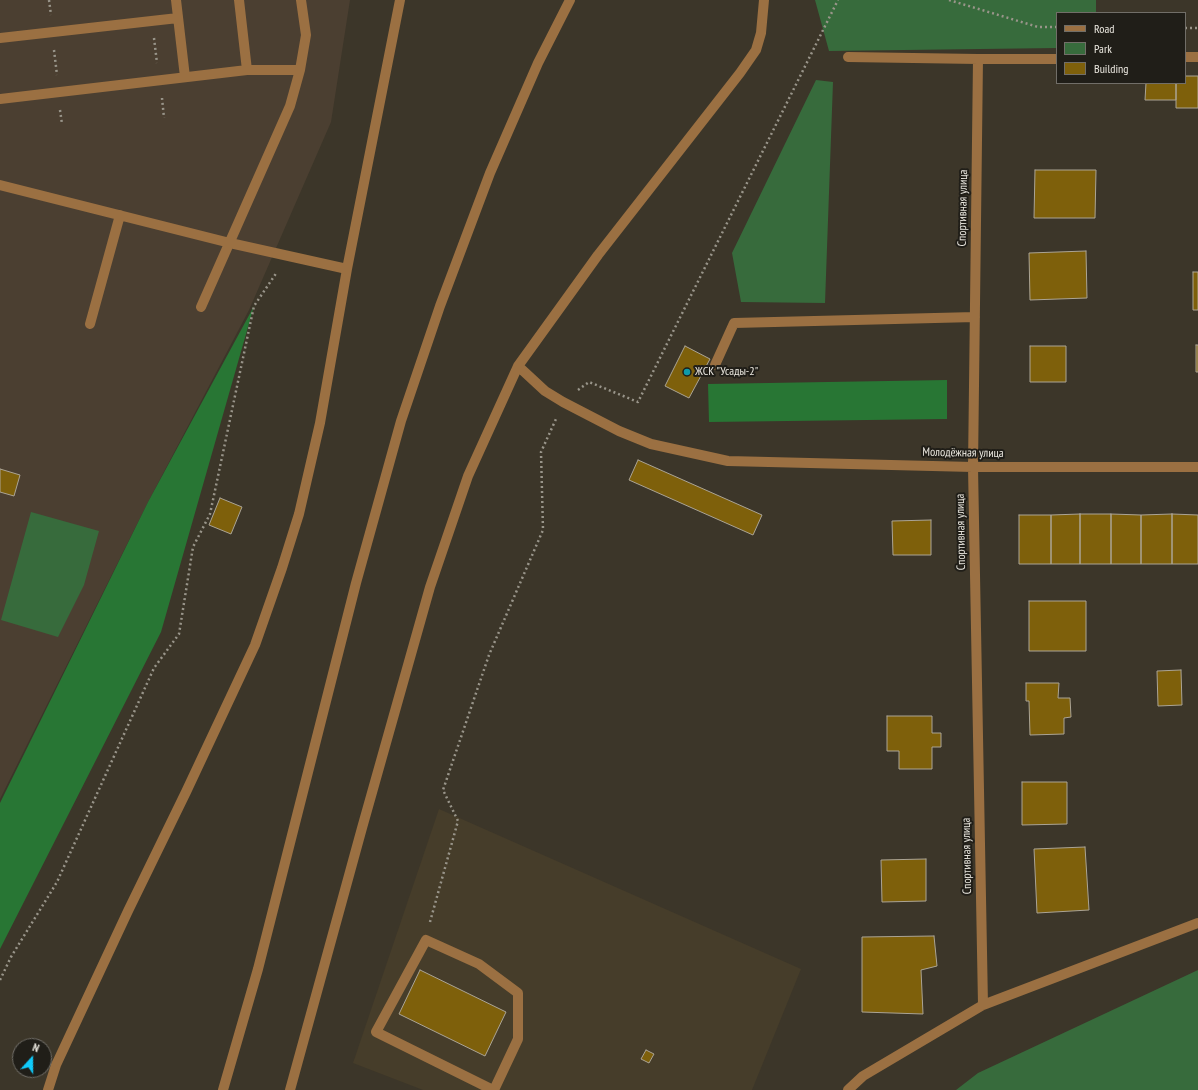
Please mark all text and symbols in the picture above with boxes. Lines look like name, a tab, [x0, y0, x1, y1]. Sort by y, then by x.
legend	[1056, 12, 1186, 84]
text: Road	[1094, 21, 1114, 36]
text: Park	[1094, 41, 1112, 56]
text: Building	[1094, 61, 1129, 76]
street label: Спортивная улица	[955, 170, 971, 246]
place label: ЖСК "Усады-2"	[695, 365, 758, 379]
marker: ЖСК "Усады-2"	[682, 367, 692, 377]
street label: Молодёжная улица	[922, 445, 1004, 461]
street label: Спортивная улица	[953, 494, 969, 570]
street label: Спортивная улица	[959, 818, 975, 894]
north arrow	[12, 1038, 52, 1078]
text: N	[31, 1040, 41, 1055]

